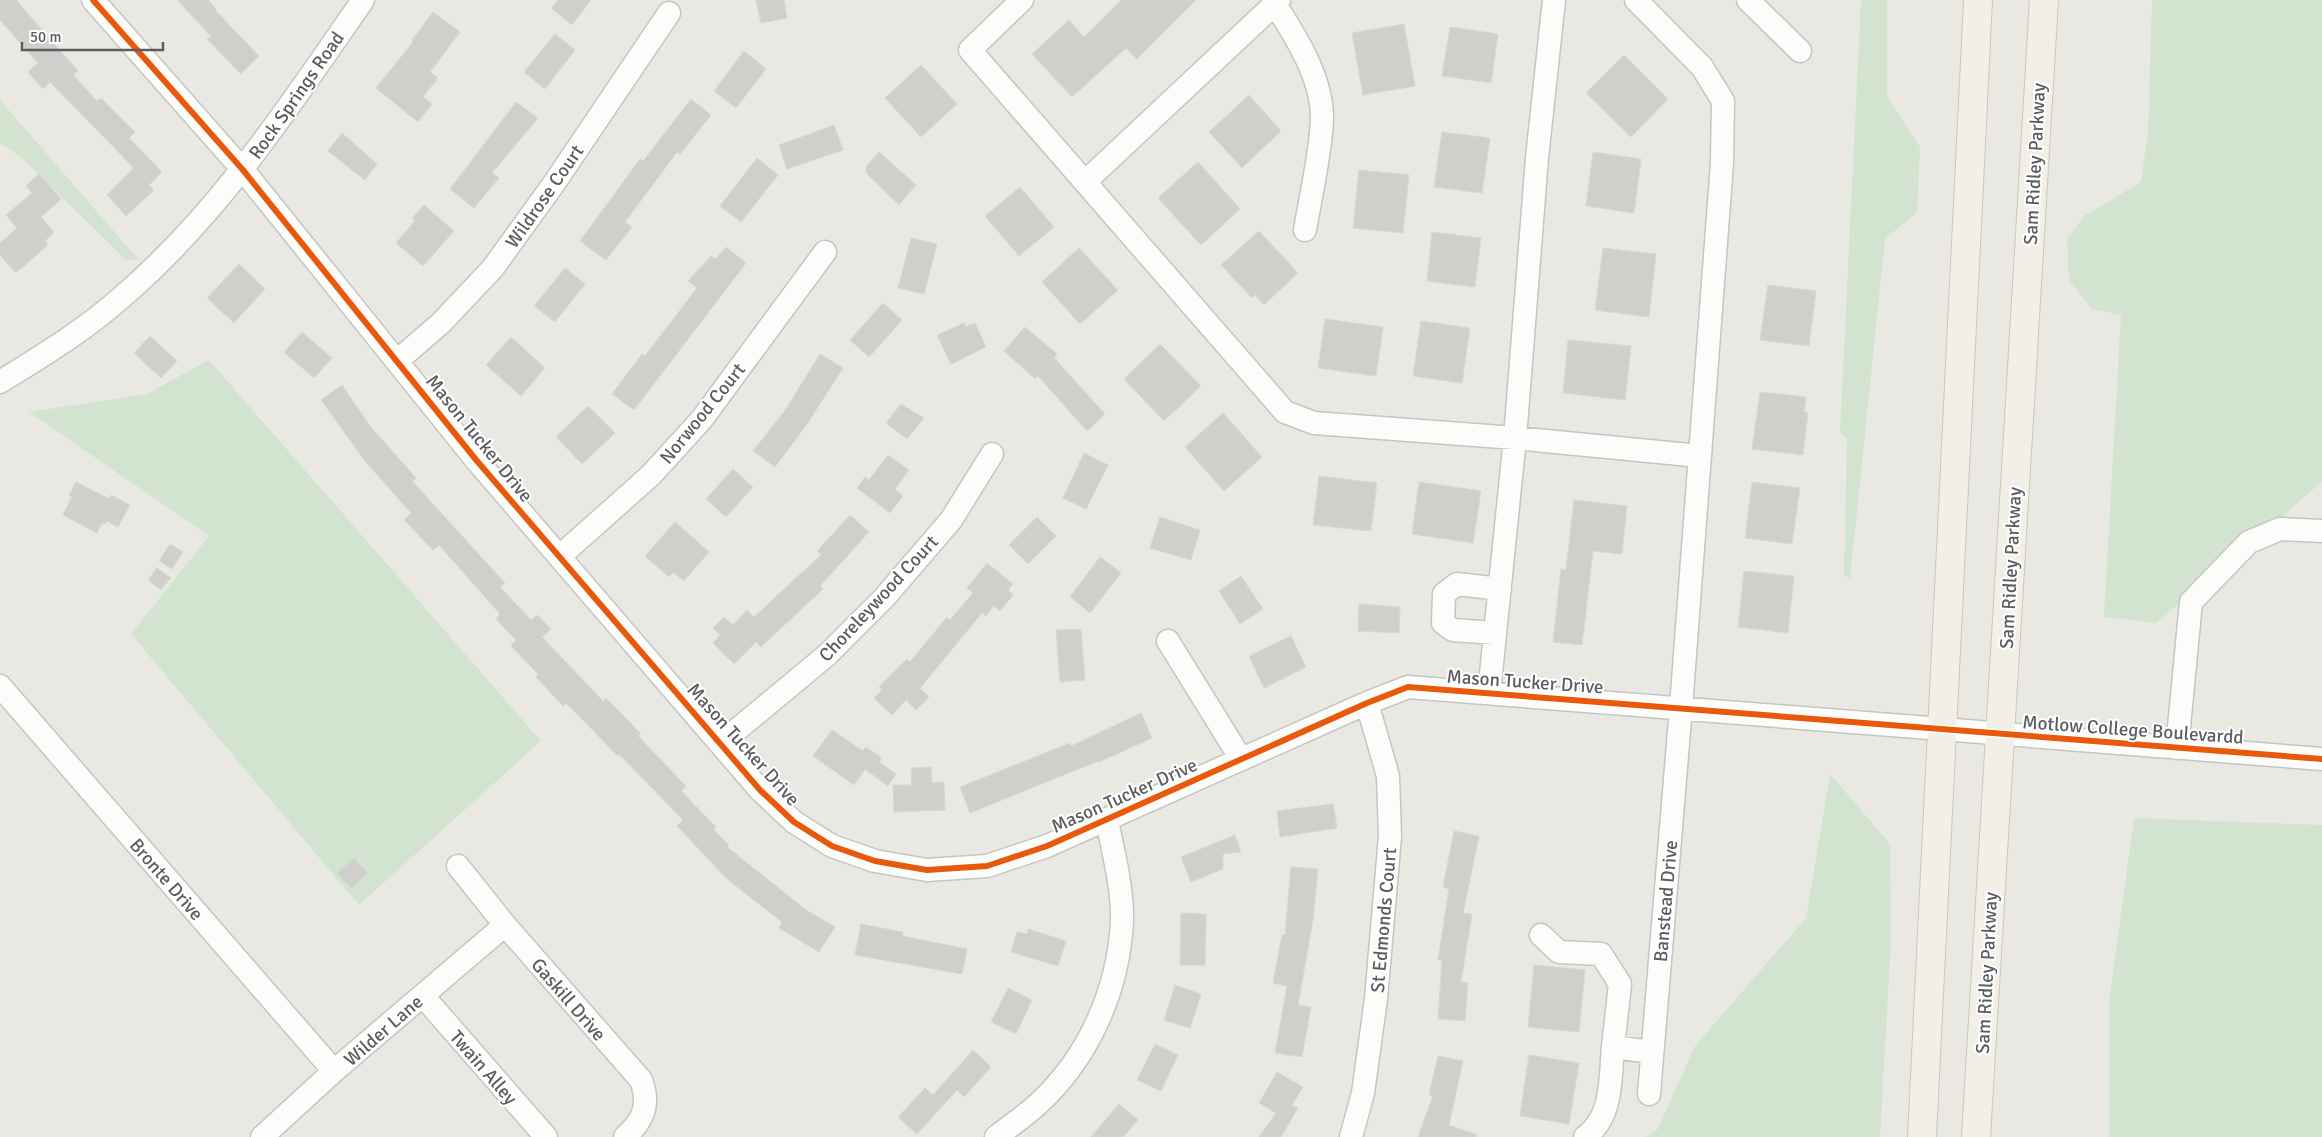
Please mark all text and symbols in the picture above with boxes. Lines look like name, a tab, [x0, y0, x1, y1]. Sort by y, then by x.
scale bar	[22, 20, 164, 52]
street label: Rock Springs Road	[244, 27, 350, 164]
text: 50 m	[30, 28, 61, 46]
street label: Sam Ridley Parkway	[2019, 82, 2051, 246]
street label: Wildrose Court	[500, 140, 590, 253]
street label: Norwood Court	[655, 358, 751, 469]
street label: Mason Tucker Drive	[420, 370, 538, 507]
street label: Sam Ridley Parkway	[1995, 486, 2027, 650]
street label: Choreleywood Court	[814, 530, 944, 667]
street label: Mason Tucker Drive	[1446, 665, 1604, 699]
street label: Mason Tucker Drive	[682, 678, 805, 811]
street label: Motlow College Boulevardd	[2022, 710, 2244, 750]
street label: Mason Tucker Drive	[1048, 753, 1201, 839]
street label: Bronte Drive	[124, 834, 208, 926]
street label: Banstead Drive	[1649, 839, 1683, 963]
street label: St Edmonds Court	[1366, 846, 1402, 994]
street label: Sam Ridley Parkway	[1971, 891, 2003, 1055]
street label: Gaskill Drive	[526, 953, 611, 1046]
street label: Wilder Lane	[339, 990, 428, 1072]
street label: Twain Alley	[444, 1025, 522, 1110]

